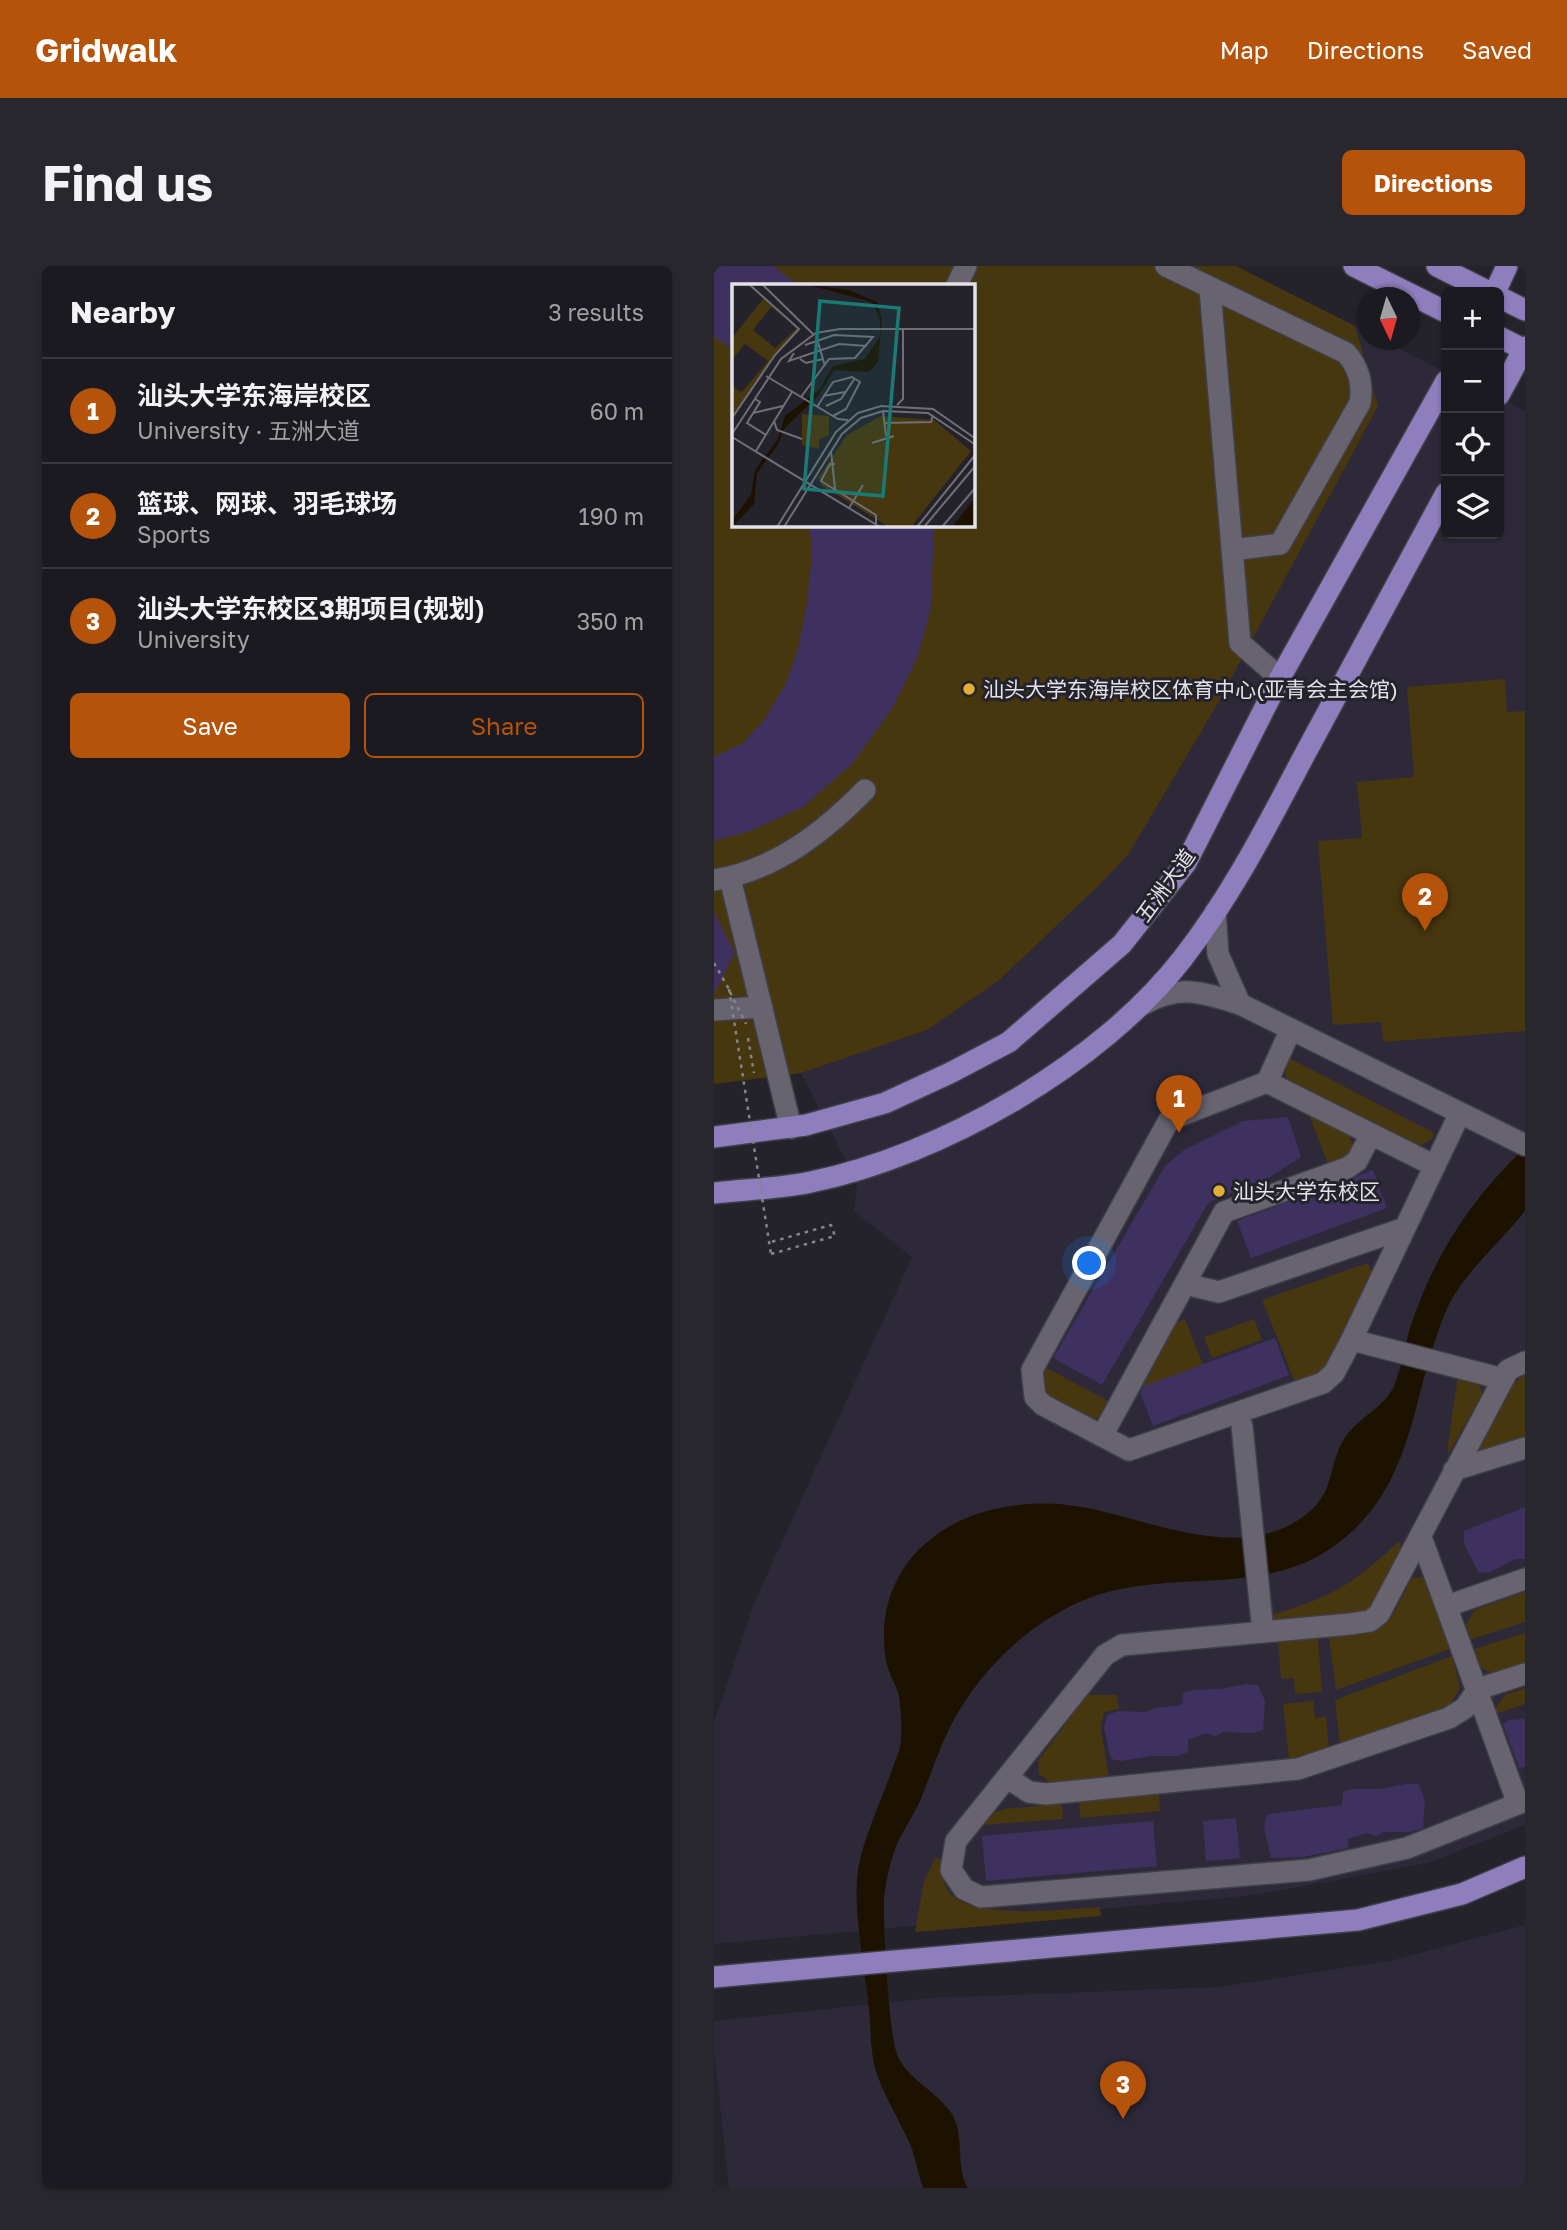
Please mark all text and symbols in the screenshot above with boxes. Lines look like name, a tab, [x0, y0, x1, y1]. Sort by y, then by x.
text: Gridwalk	[35, 30, 177, 69]
text: Map	[1220, 35, 1269, 64]
text: Directions	[1307, 35, 1424, 64]
text: Saved	[1462, 35, 1532, 64]
button: Directions	[1342, 150, 1525, 215]
text: Find us	[42, 153, 213, 212]
inset map	[732, 284, 975, 527]
north arrow	[1357, 287, 1420, 350]
map controls	[1441, 287, 1504, 539]
button: +	[1441, 287, 1504, 350]
text: Nearby	[70, 294, 175, 330]
text: 3 results	[548, 298, 644, 326]
button: −	[1441, 350, 1504, 413]
text: 汕头大学东海岸校区	[137, 380, 371, 411]
text: 1	[87, 397, 99, 425]
text: 60 m	[590, 397, 644, 425]
button: locate	[1441, 413, 1504, 476]
text: University · 五洲大道	[137, 416, 360, 444]
button: layers	[1441, 476, 1504, 539]
text: 篮球、网球、羽毛球场	[137, 488, 397, 519]
text: 2	[86, 502, 100, 530]
text: 190 m	[579, 502, 644, 530]
text: Sports	[137, 520, 211, 548]
text: 汕头大学东校区3期项目(规划)	[137, 593, 485, 624]
text: 3	[86, 607, 100, 635]
text: 350 m	[577, 607, 644, 635]
text: University	[137, 625, 250, 653]
place label: 汕头大学东海岸校区体育中心(亚青会主会馆)	[983, 676, 1398, 702]
marker: 汕头大学东海岸校区体育中心(亚青会主会馆)	[961, 681, 977, 697]
button: Save	[70, 693, 350, 758]
button: Share	[364, 693, 644, 758]
street label: 五洲大道	[1130, 843, 1200, 927]
pin: 2	[1402, 873, 1448, 931]
pin: 1	[1156, 1075, 1202, 1133]
place label: 汕头大学东校区	[1233, 1178, 1380, 1204]
marker: 汕头大学东校区	[1211, 1183, 1227, 1199]
your location	[1072, 1246, 1106, 1280]
pin: 3	[1100, 2061, 1146, 2119]

